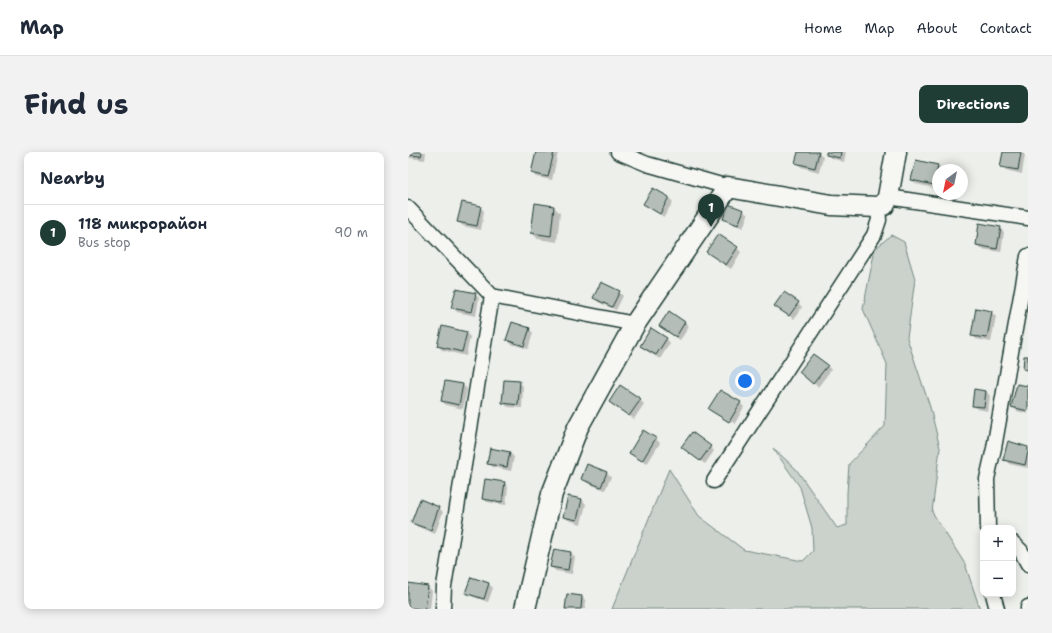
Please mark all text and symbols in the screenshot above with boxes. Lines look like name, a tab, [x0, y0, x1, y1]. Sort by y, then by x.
text: Map	[20, 15, 64, 40]
text: Home	[804, 19, 843, 37]
text: Map	[865, 19, 895, 37]
text: About	[917, 19, 958, 37]
text: Contact	[980, 19, 1032, 37]
text: Find us	[24, 85, 129, 123]
button: Directions	[919, 85, 1028, 123]
north arrow	[932, 164, 968, 200]
text: Nearby	[40, 167, 105, 189]
pin: 1	[698, 194, 724, 227]
text: 118 микрорайон	[78, 214, 207, 234]
text: 1	[50, 224, 56, 241]
text: 90 m	[334, 224, 368, 241]
text: Bus stop	[78, 234, 130, 251]
your location	[735, 371, 755, 391]
map controls	[980, 525, 1016, 597]
button: +	[980, 525, 1016, 561]
button: −	[980, 561, 1016, 597]

